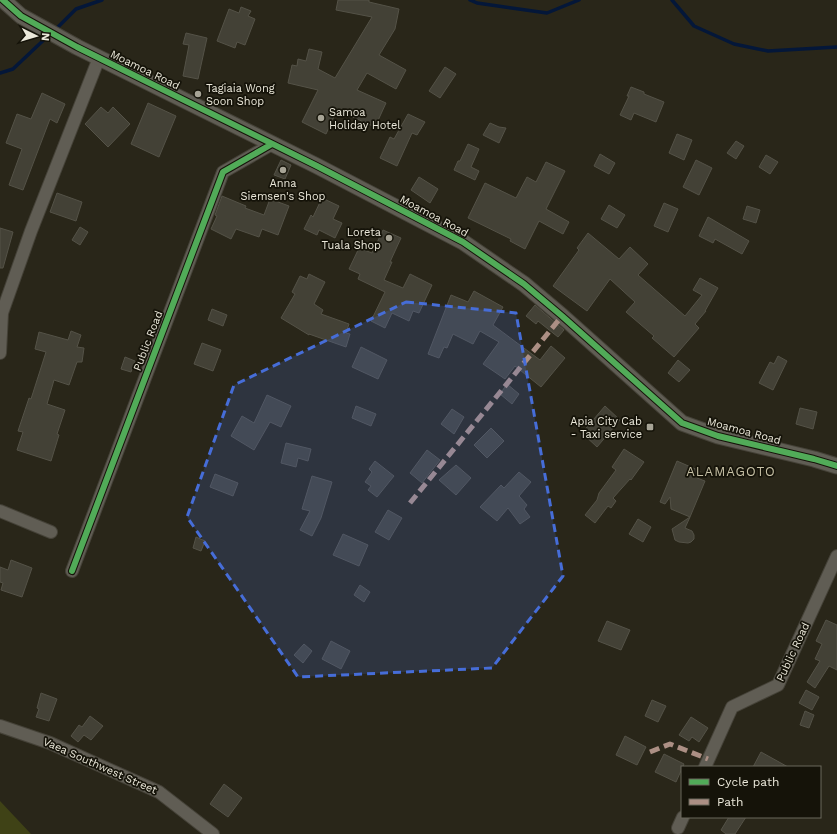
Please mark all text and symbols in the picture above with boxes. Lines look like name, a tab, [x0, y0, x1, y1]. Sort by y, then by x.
north arrow	[16, 16, 56, 56]
text: N	[39, 32, 52, 41]
street label: Moamoa Road	[108, 48, 182, 92]
place label: Tagiaia Wong Soon Shop	[206, 82, 275, 108]
marker: Tagiaia Wong Soon Shop	[193, 89, 203, 99]
place label: Samoa Holiday Hotel	[329, 106, 401, 132]
marker: Samoa Holiday Hotel	[316, 113, 326, 123]
marker: Anna Siemsen's Shop	[278, 165, 288, 175]
place label: Anna Siemsen's Shop	[241, 177, 325, 203]
street label: Moamoa Road	[397, 192, 471, 240]
place label: Loreta Tuala Shop	[322, 226, 381, 252]
marker: Loreta Tuala Shop	[384, 233, 394, 243]
street label: Public Road	[131, 309, 165, 373]
place label: Apia City Cab - Taxi service	[570, 415, 642, 441]
street label: Moamoa Road	[706, 415, 782, 447]
marker: Apia City Cab - Taxi service	[645, 422, 655, 432]
district label: ALAMAGOTO	[686, 464, 776, 479]
street label: Public Road	[774, 620, 812, 684]
street label: Vaea Southwest Street	[41, 735, 159, 797]
legend	[681, 766, 821, 818]
text: Cycle path	[717, 775, 779, 789]
text: Path	[717, 795, 743, 809]

